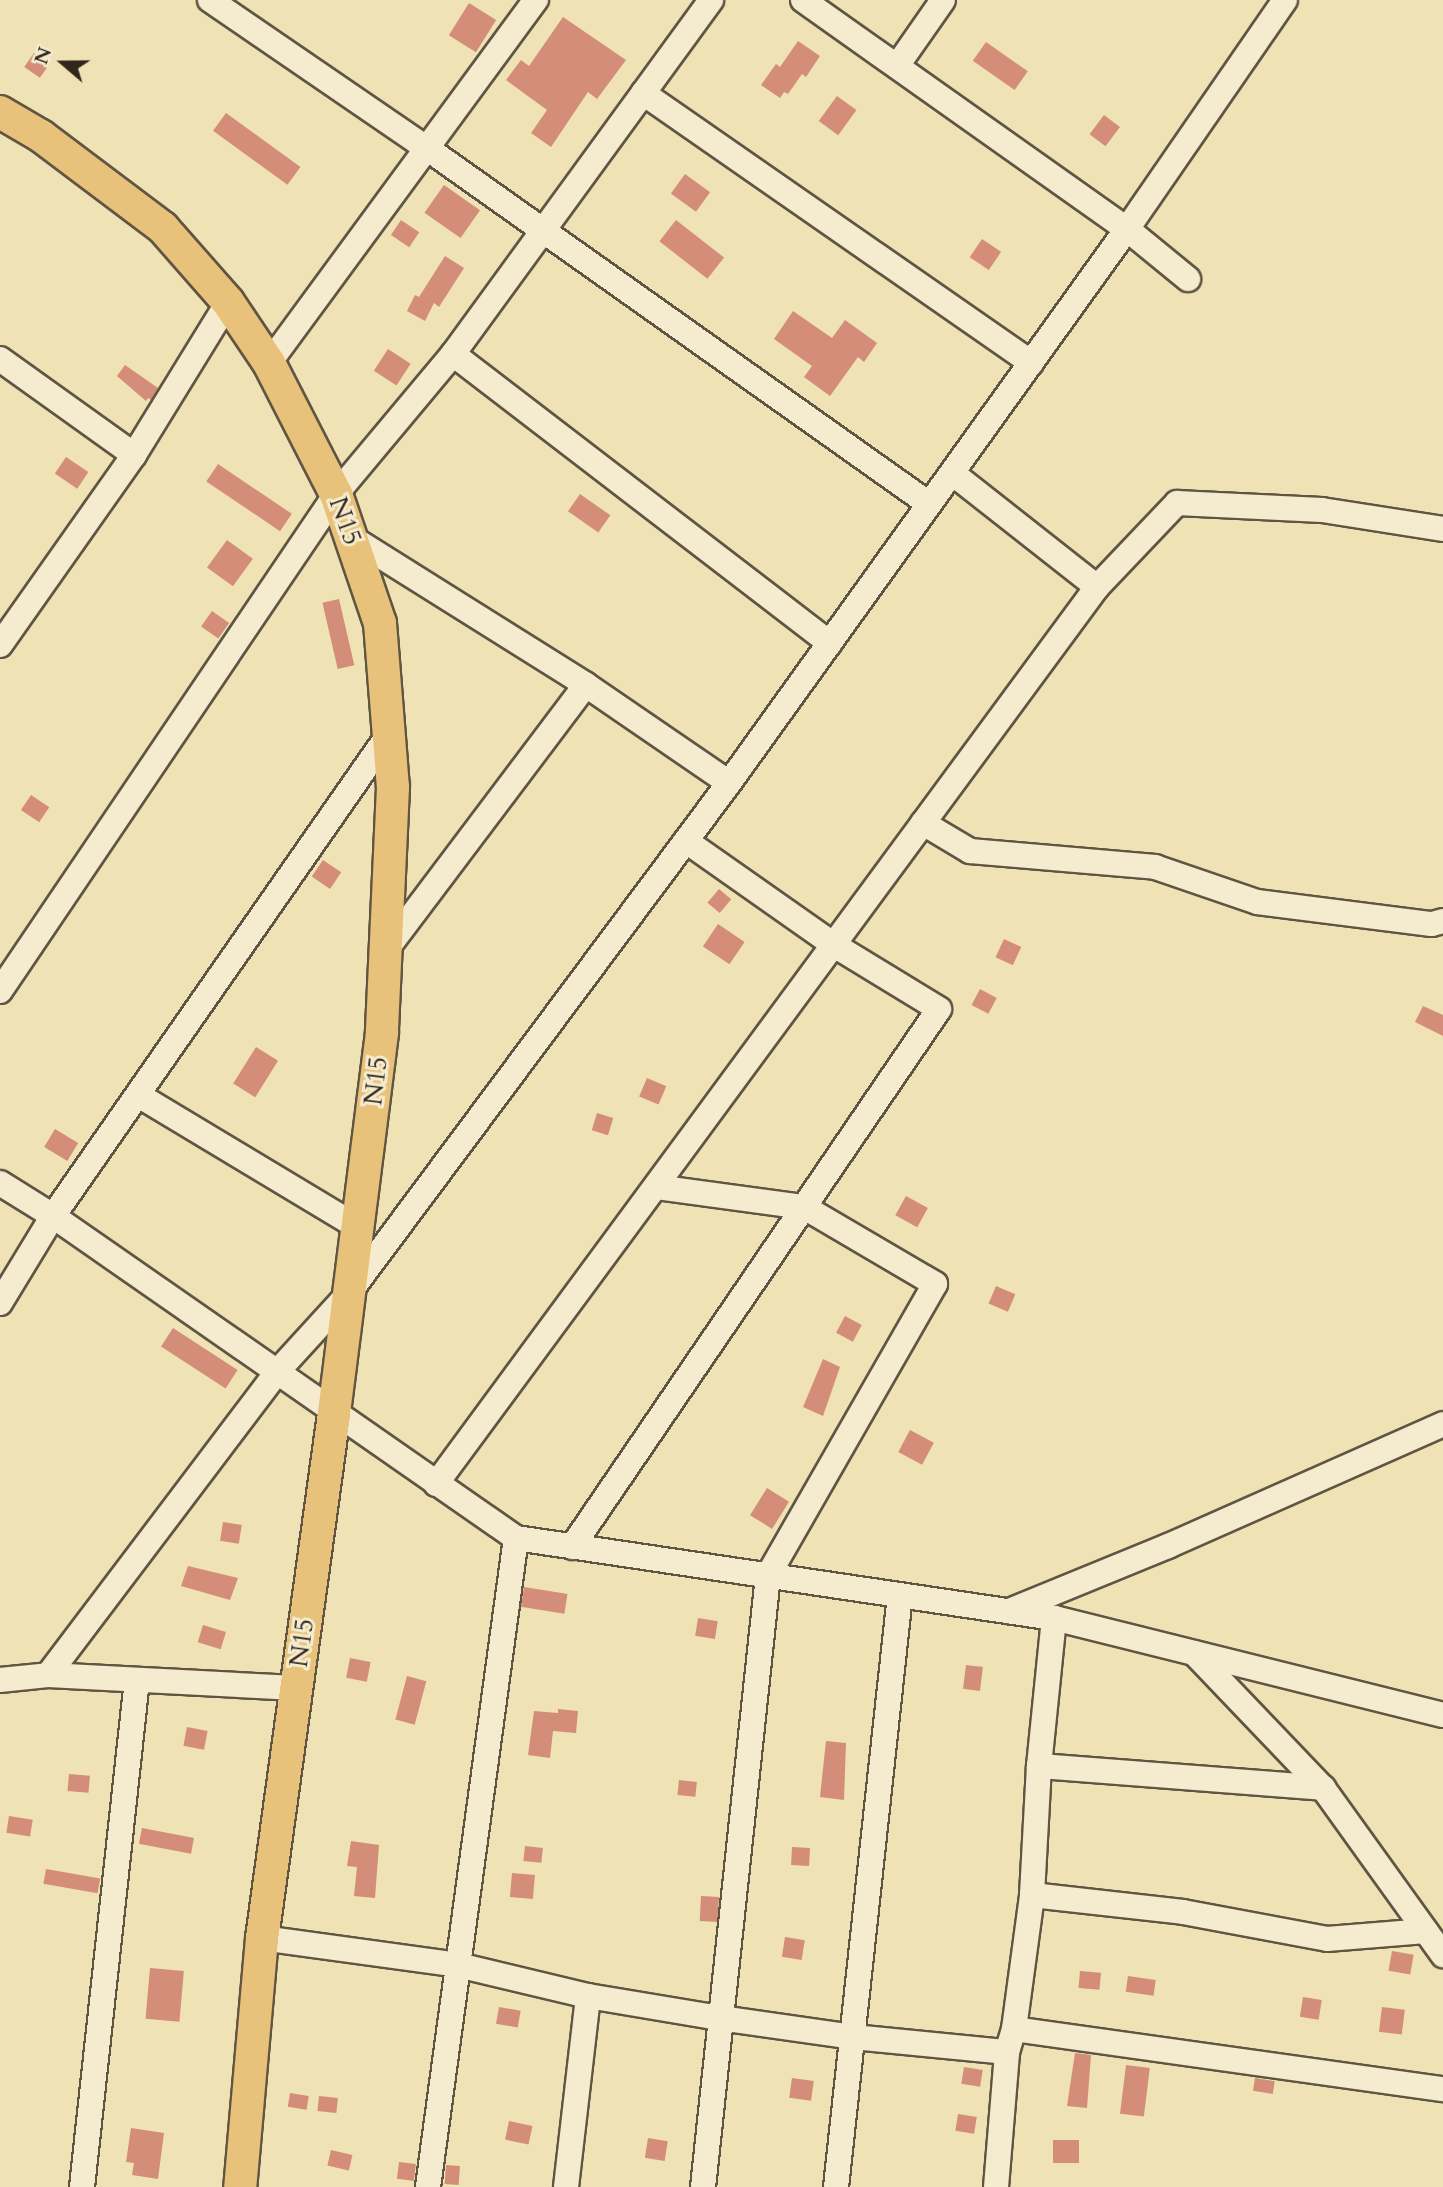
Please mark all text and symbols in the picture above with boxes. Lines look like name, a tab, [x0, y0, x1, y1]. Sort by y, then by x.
north arrow	[28, 28, 98, 98]
text: N	[28, 44, 58, 68]
street label: N15	[322, 493, 368, 549]
street label: N15	[358, 1055, 394, 1107]
street label: N15	[283, 1617, 321, 1669]

